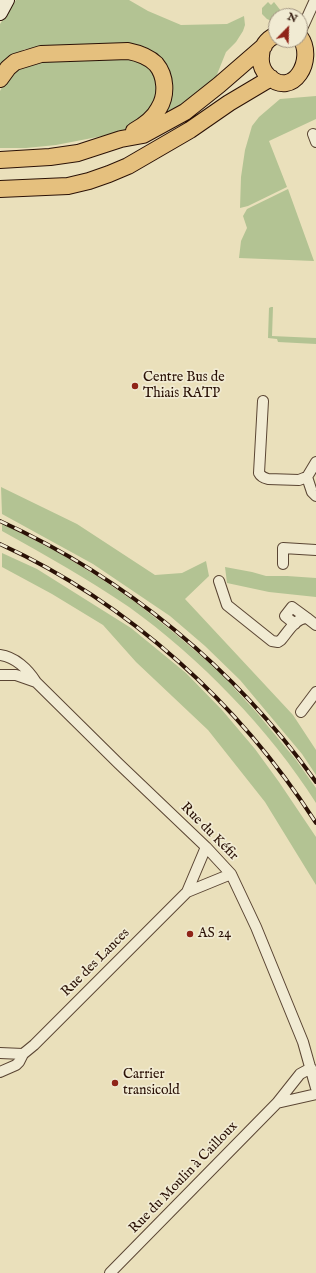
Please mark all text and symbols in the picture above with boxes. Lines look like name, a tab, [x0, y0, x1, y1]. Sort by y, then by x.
north arrow	[268, 8, 308, 48]
text: N	[285, 10, 299, 26]
place label: Centre Bus de Thiais RATP	[143, 370, 225, 402]
marker: Centre Bus de Thiais RATP	[130, 381, 140, 391]
street label: Rue du Kéfir	[177, 800, 241, 864]
street label: Rue des Lances	[58, 925, 134, 1001]
place label: AS 24	[198, 926, 231, 942]
marker: AS 24	[185, 929, 195, 939]
place label: Carrier transicold	[123, 1067, 180, 1100]
marker: Carrier transicold	[110, 1078, 120, 1088]
street label: Rue du Moulin à Cailloux	[126, 1119, 242, 1237]

